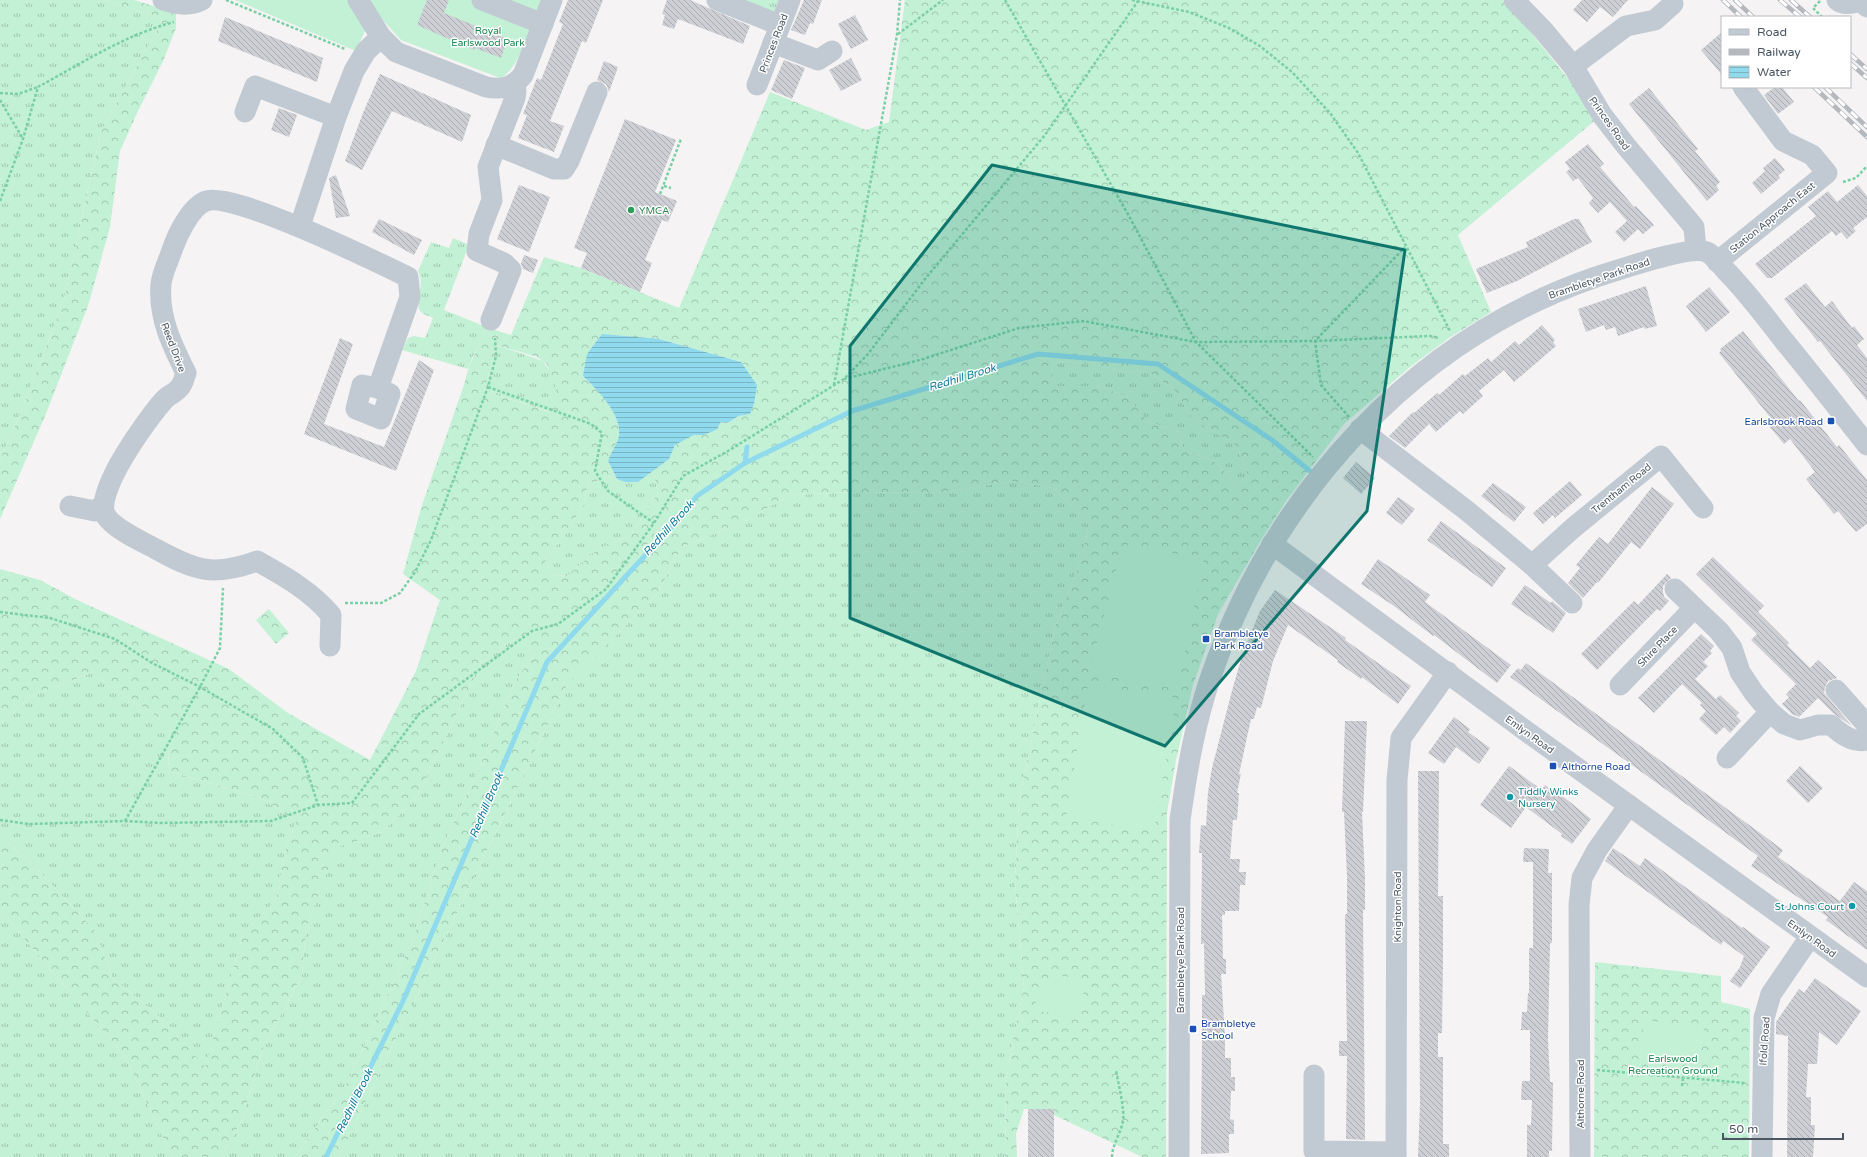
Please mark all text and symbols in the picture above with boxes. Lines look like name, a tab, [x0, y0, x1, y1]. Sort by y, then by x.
street label: Princes Road	[757, 12, 791, 75]
legend	[1721, 16, 1851, 88]
park label: Royal Earlswood Park	[451, 25, 525, 49]
text: Road	[1757, 25, 1787, 39]
text: Railway	[1757, 45, 1801, 59]
text: Water	[1757, 65, 1792, 79]
street label: Princes Road	[1586, 95, 1632, 153]
street label: Station Approach East	[1728, 180, 1818, 256]
marker: YMCA	[626, 205, 636, 215]
place label: YMCA	[639, 205, 669, 217]
street label: Brambletye Park Road	[1547, 256, 1652, 302]
street label: Reed Drive	[158, 321, 188, 374]
water label: Redhill Brook	[927, 361, 998, 394]
place label: Earlsbrook Road	[1745, 416, 1823, 428]
marker: Earlsbrook Road	[1826, 416, 1836, 426]
street label: Trentham Road	[1589, 461, 1654, 516]
water label: Redhill Brook	[640, 497, 697, 559]
street label: Shire Place	[1635, 623, 1680, 670]
place label: Brambletye Park Road	[1214, 628, 1269, 652]
marker: Brambletye Park Road	[1201, 634, 1211, 644]
street label: Emlyn Road	[1503, 713, 1556, 756]
marker: Althorne Road	[1548, 761, 1558, 771]
place label: Althorne Road	[1561, 761, 1630, 773]
water label: Redhill Brook	[467, 770, 506, 840]
place label: Tiddly Winks Nursery	[1518, 786, 1579, 810]
marker: Tiddly Winks Nursery	[1505, 792, 1515, 802]
street label: Knighton Road	[1392, 871, 1404, 943]
place label: St Johns Court	[1775, 901, 1844, 913]
marker: St Johns Court	[1847, 901, 1857, 911]
street label: Brambletye Park Road	[1175, 907, 1187, 1013]
street label: Emlyn Road	[1785, 917, 1838, 960]
street label: Ifold Road	[1757, 1016, 1773, 1066]
place label: Brambletye School	[1201, 1018, 1256, 1042]
marker: Brambletye School	[1188, 1024, 1198, 1034]
park label: Earlswood Recreation Ground	[1628, 1053, 1718, 1077]
street label: Althorne Road	[1575, 1059, 1587, 1129]
water label: Redhill Brook	[333, 1066, 376, 1135]
scale bar	[1723, 1115, 1843, 1141]
text: 50 m	[1729, 1122, 1758, 1136]

